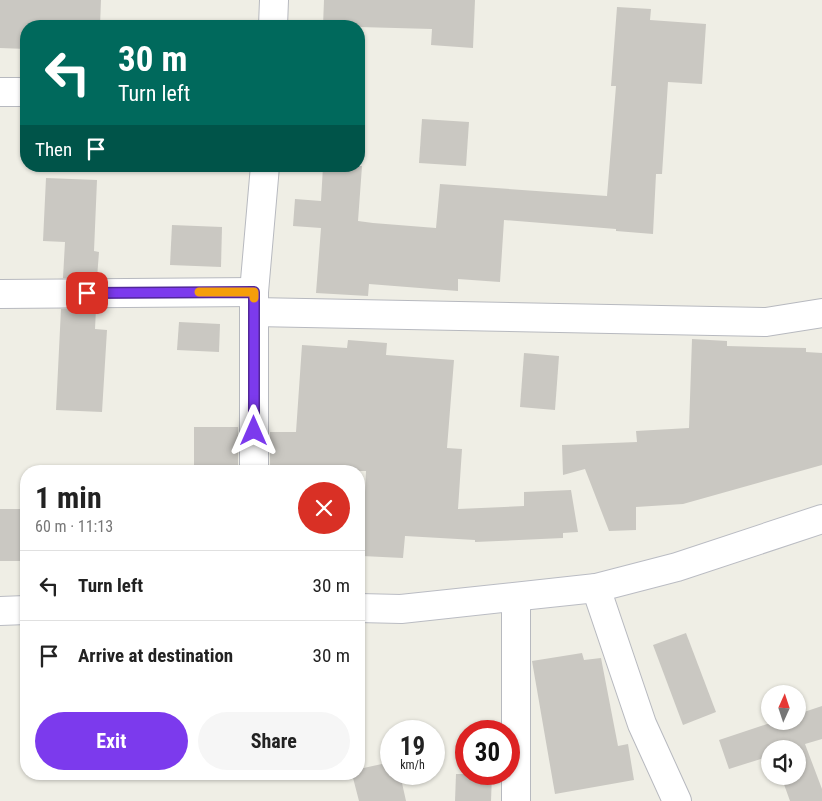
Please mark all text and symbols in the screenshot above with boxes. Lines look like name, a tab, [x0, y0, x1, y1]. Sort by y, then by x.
text: 30 m	[118, 39, 187, 80]
icon: left	[35, 40, 100, 105]
text: Turn left	[118, 81, 190, 106]
icon: arrive	[82, 135, 110, 163]
text: Then	[35, 138, 72, 161]
pin	[66, 272, 108, 314]
icon: arrive	[73, 279, 101, 307]
position arrow	[227, 404, 279, 456]
text: 1 min	[35, 480, 102, 515]
button: close	[298, 482, 350, 534]
text: 60 m · 11:13	[35, 517, 113, 536]
icon: left	[35, 572, 63, 600]
text: Turn left	[78, 574, 143, 597]
text: 30 m	[313, 574, 350, 597]
icon: arrive	[35, 642, 63, 670]
text: Arrive at destination	[78, 644, 233, 667]
text: 30 m	[313, 644, 350, 667]
north arrow	[761, 685, 806, 730]
map controls	[761, 685, 806, 785]
button: Exit	[35, 712, 188, 770]
button: Share	[198, 712, 350, 770]
speed limit sign: 30	[455, 720, 520, 785]
text: 19	[400, 732, 425, 761]
button: sound	[761, 740, 806, 785]
text: km/h	[400, 758, 425, 772]

